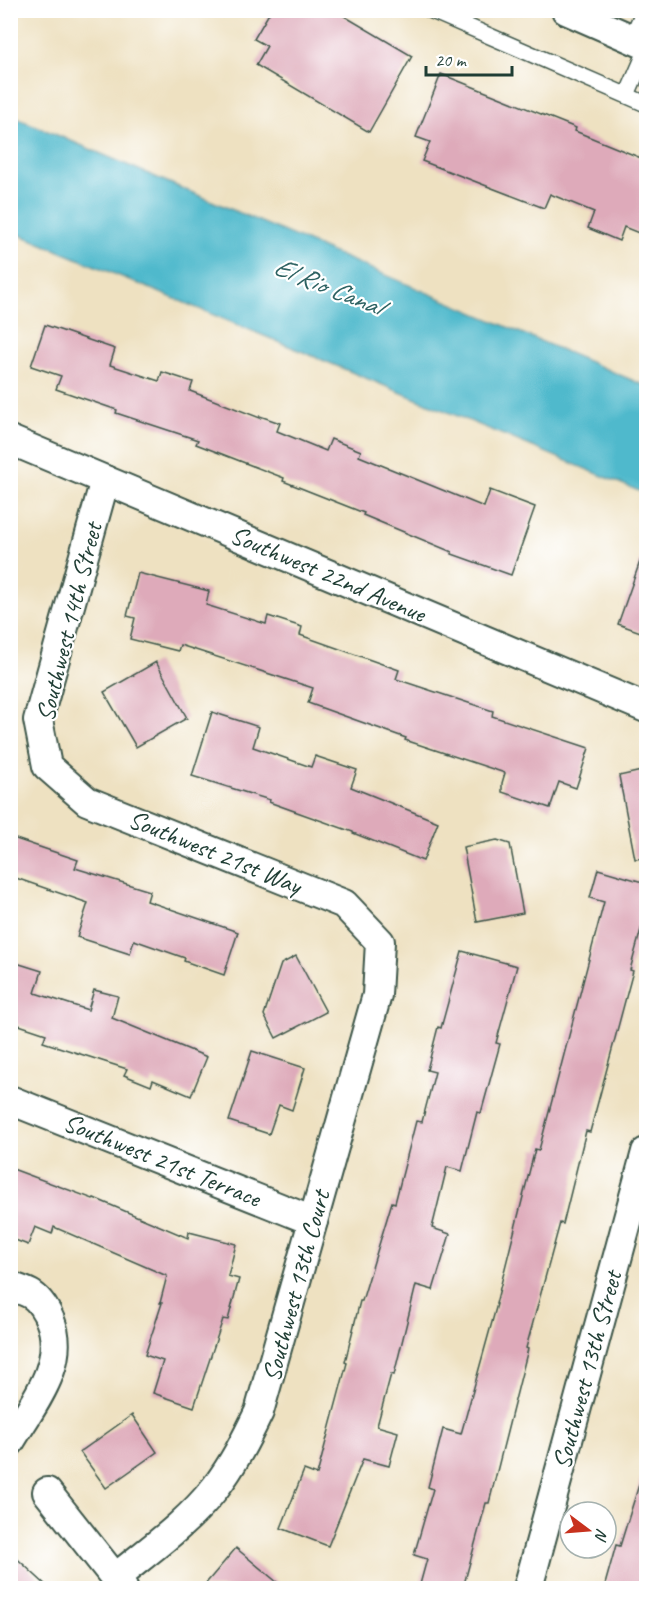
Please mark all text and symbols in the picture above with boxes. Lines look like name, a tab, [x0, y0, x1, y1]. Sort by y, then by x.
scale bar	[426, 39, 512, 77]
text: 20 m	[435, 49, 468, 71]
water label: El Rio Canal	[269, 249, 395, 326]
street label: Southwest 14th Street	[28, 517, 110, 725]
street label: Southwest 22nd Avenue	[225, 518, 432, 631]
street label: Southwest 21st Way	[124, 802, 308, 902]
street label: Southwest 21st Terrace	[59, 1106, 267, 1215]
street label: Southwest 13th Court	[255, 1185, 338, 1385]
street label: Southwest 13th Street	[545, 1265, 630, 1473]
north arrow	[558, 1500, 618, 1560]
text: N	[590, 1526, 612, 1544]

